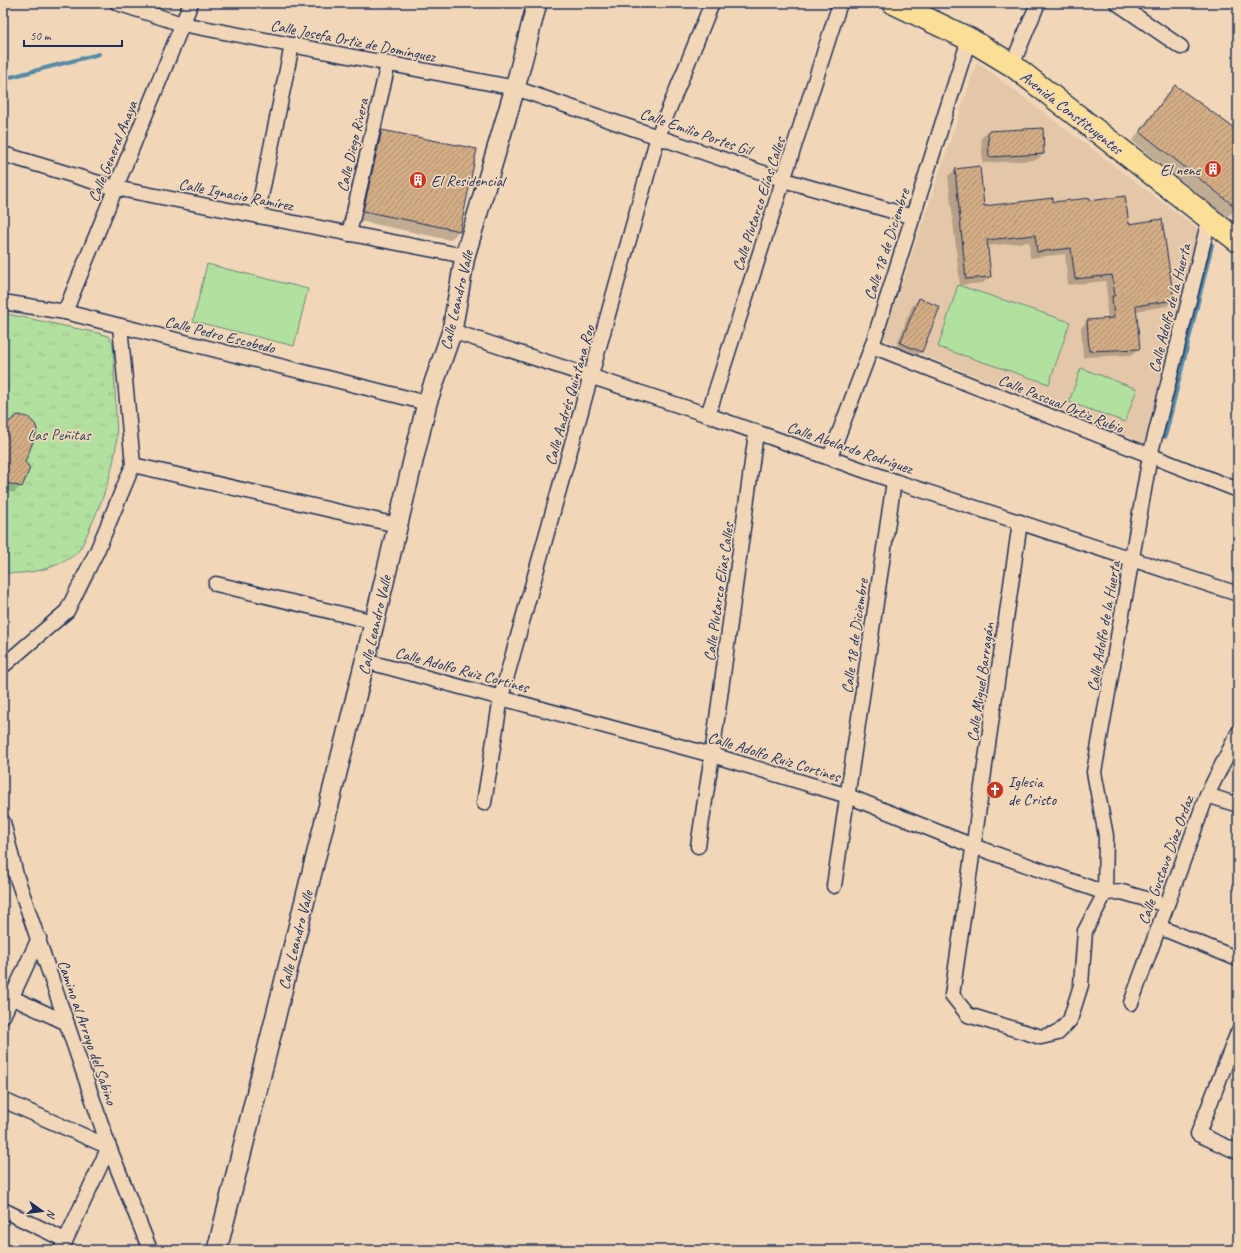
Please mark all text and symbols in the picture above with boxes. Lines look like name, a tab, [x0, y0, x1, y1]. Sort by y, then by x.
street label: Calle Josefa Ortiz de Domínguez	[269, 15, 438, 67]
scale bar	[24, 22, 122, 48]
text: 50 m	[30, 28, 52, 44]
street label: Avenida Constituyentes	[1016, 67, 1128, 160]
street label: Calle Diego Rivera	[333, 95, 374, 194]
street label: Calle General Anaya	[84, 97, 143, 205]
street label: Calle Emilio Portes Gil	[637, 104, 757, 161]
street label: Calle Plutarco Elías Calles	[728, 134, 790, 274]
building icon: El nene	[1203, 159, 1223, 179]
place label: El nene	[1160, 160, 1202, 180]
building icon: El Residencial	[408, 170, 428, 190]
place label: El Residencial	[431, 171, 508, 191]
street label: Calle Ignacio Ramírez	[177, 174, 297, 216]
street label: Calle 18 de Diciembre	[860, 185, 915, 302]
street label: Calle Adolfo de la Huerta	[1144, 240, 1196, 375]
street label: Calle Leandro Valle	[436, 247, 479, 352]
street label: Calle Pedro Escobedo	[163, 312, 278, 359]
street label: Calle Andrés Quintana Roo	[540, 322, 600, 468]
street label: Calle Pascual Ortiz Rubio	[995, 370, 1127, 439]
street label: Calle Abelardo Rodríguez	[784, 417, 917, 479]
park label: Las Peñitas	[28, 425, 92, 445]
street label: Calle Plutarco Elías Calles	[699, 520, 739, 662]
street label: Calle Adolfo de la Huerta	[1083, 558, 1126, 693]
street label: Calle Leandro Valle	[354, 572, 397, 677]
street label: Calle 18 de Diciembre	[837, 576, 873, 695]
street label: Calle Miguel Barragán	[963, 620, 999, 743]
street label: Calle Adolfo Ruiz Cortines	[393, 643, 532, 698]
street label: Calle Adolfo Ruiz Cortines	[705, 727, 844, 787]
place label: Iglesia de Cristo	[1008, 772, 1057, 810]
church icon: Iglesia de Cristo	[985, 780, 1005, 800]
street label: Calle Gustavo Díaz Ordaz	[1133, 792, 1199, 927]
street label: Calle Leandro Valle	[274, 887, 318, 992]
street label: Camino al Arroyo del Sabino	[53, 957, 122, 1109]
north arrow	[22, 1191, 62, 1231]
text: N	[44, 1208, 59, 1221]

